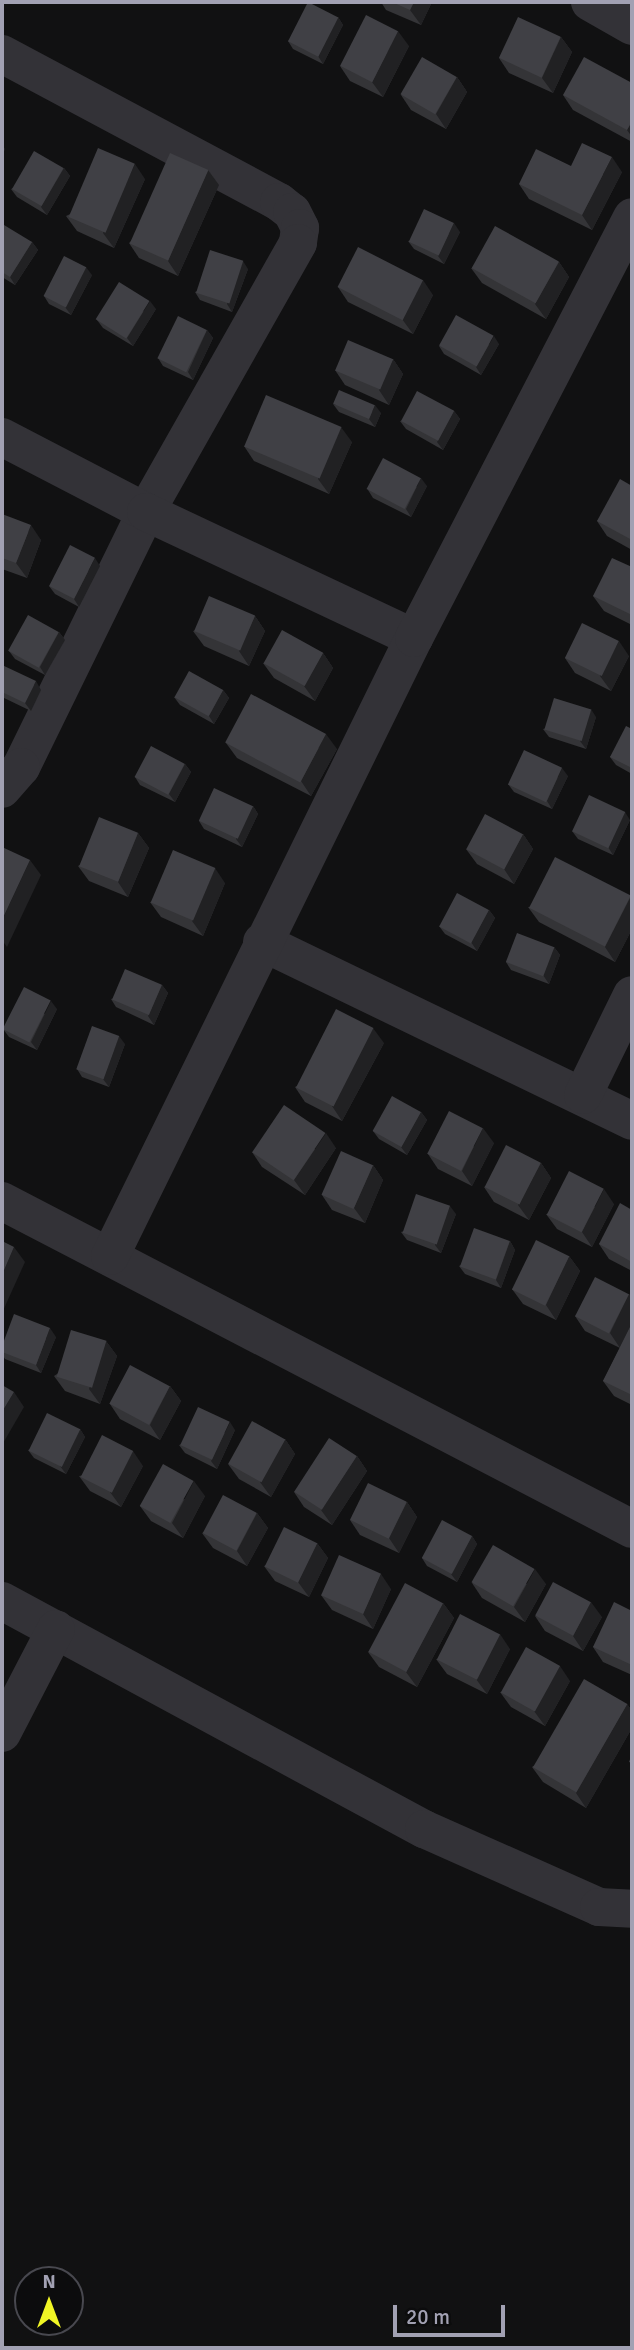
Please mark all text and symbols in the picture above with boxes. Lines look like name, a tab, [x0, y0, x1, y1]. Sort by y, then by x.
north arrow	[14, 2266, 84, 2336]
text: N	[42, 2270, 56, 2294]
scale bar	[396, 2290, 508, 2334]
text: 20 m	[406, 2304, 450, 2330]

